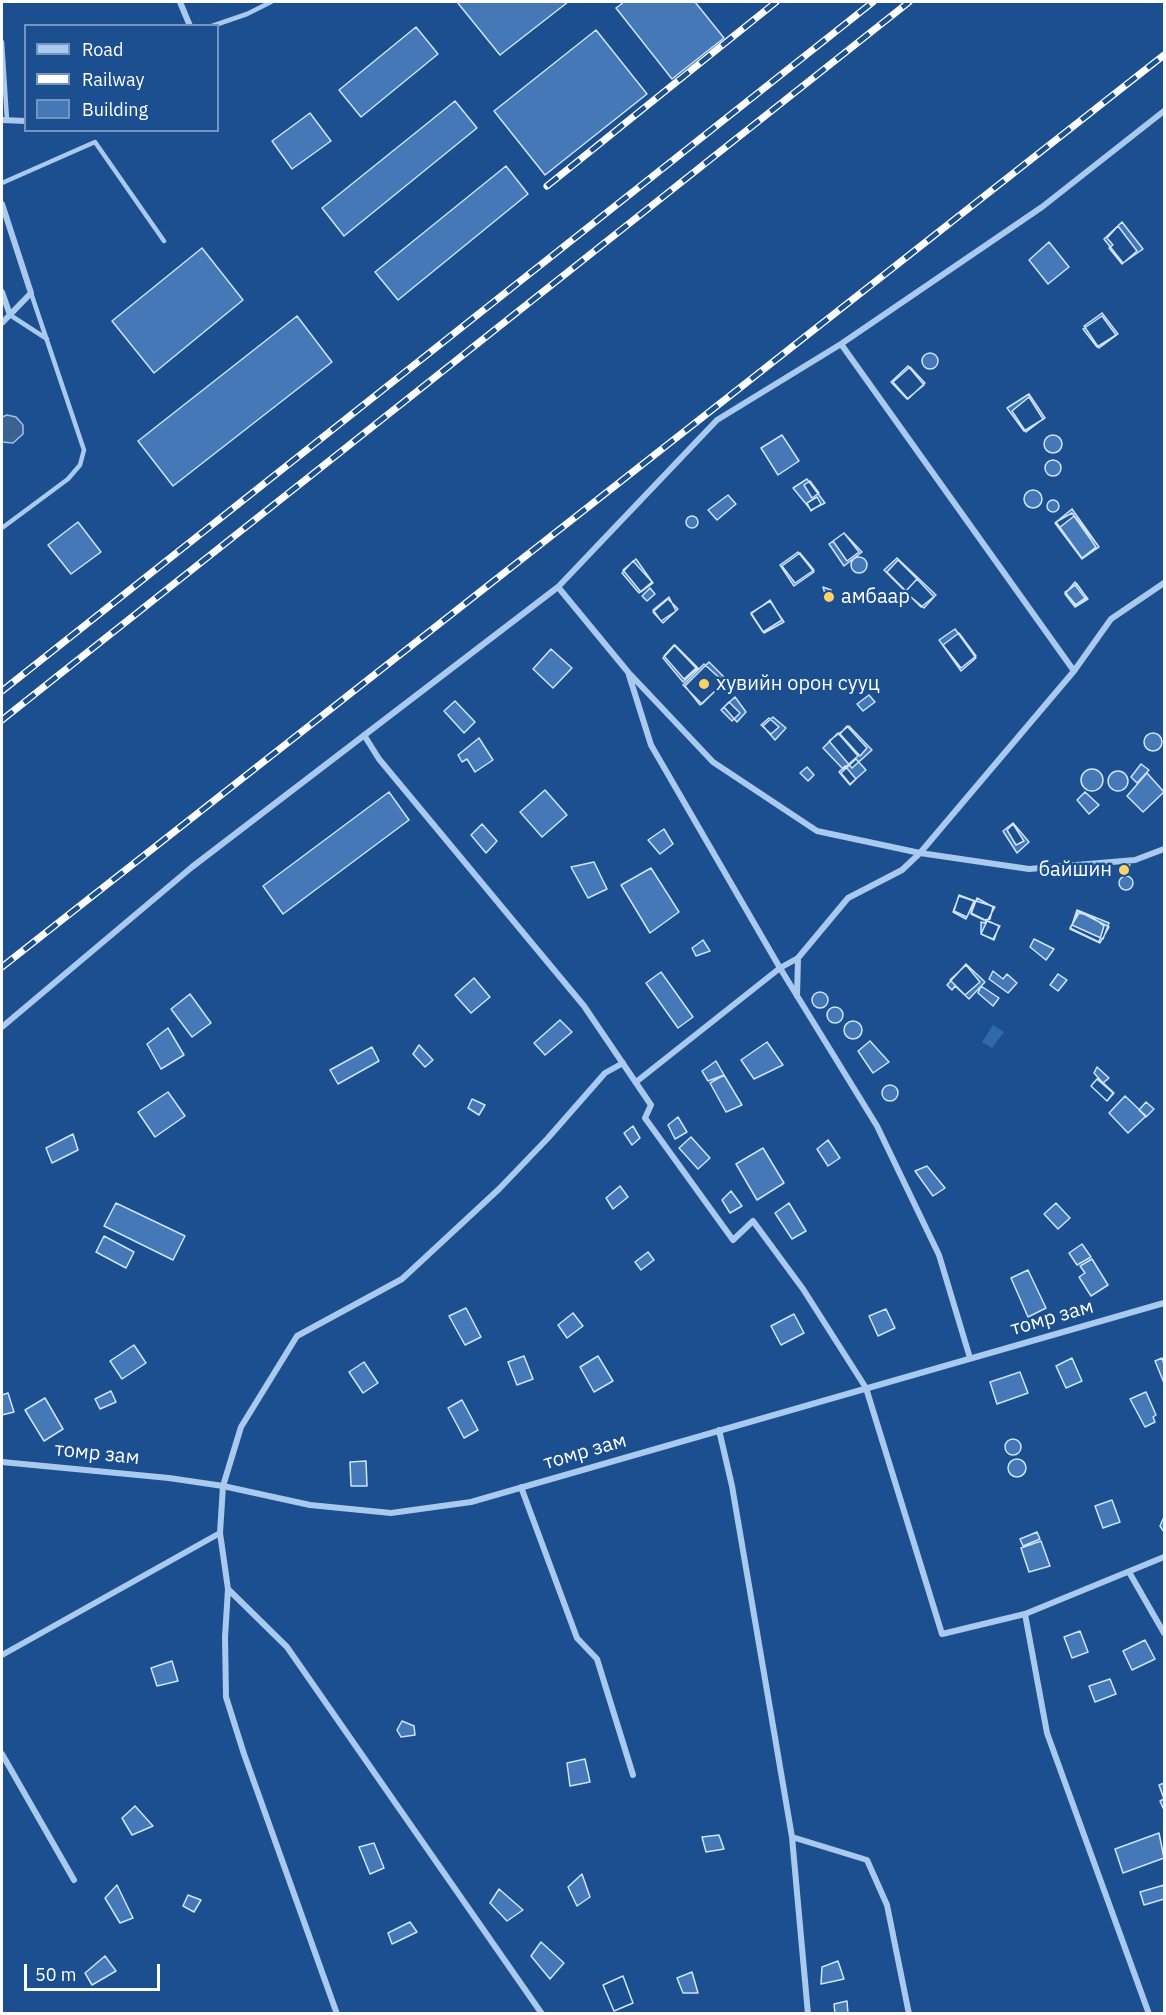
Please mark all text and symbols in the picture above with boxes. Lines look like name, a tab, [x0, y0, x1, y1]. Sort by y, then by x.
legend	[24, 24, 219, 132]
text: Road	[82, 38, 123, 61]
text: Railway	[82, 68, 144, 91]
text: Building	[82, 98, 148, 121]
place label: амбаар	[841, 585, 910, 609]
marker: амбаар	[822, 590, 836, 604]
place label: хувийн орон сууц	[716, 672, 880, 696]
marker: хувийн орон сууц	[697, 677, 711, 691]
place label: байшин	[1039, 858, 1112, 882]
marker: байшин	[1117, 863, 1131, 877]
street label: томр зам	[1008, 1295, 1096, 1341]
street label: томр зам	[541, 1429, 629, 1475]
street label: томр зам	[53, 1438, 141, 1470]
scale bar	[27, 1952, 164, 1990]
text: 50 m	[35, 1963, 77, 1986]

